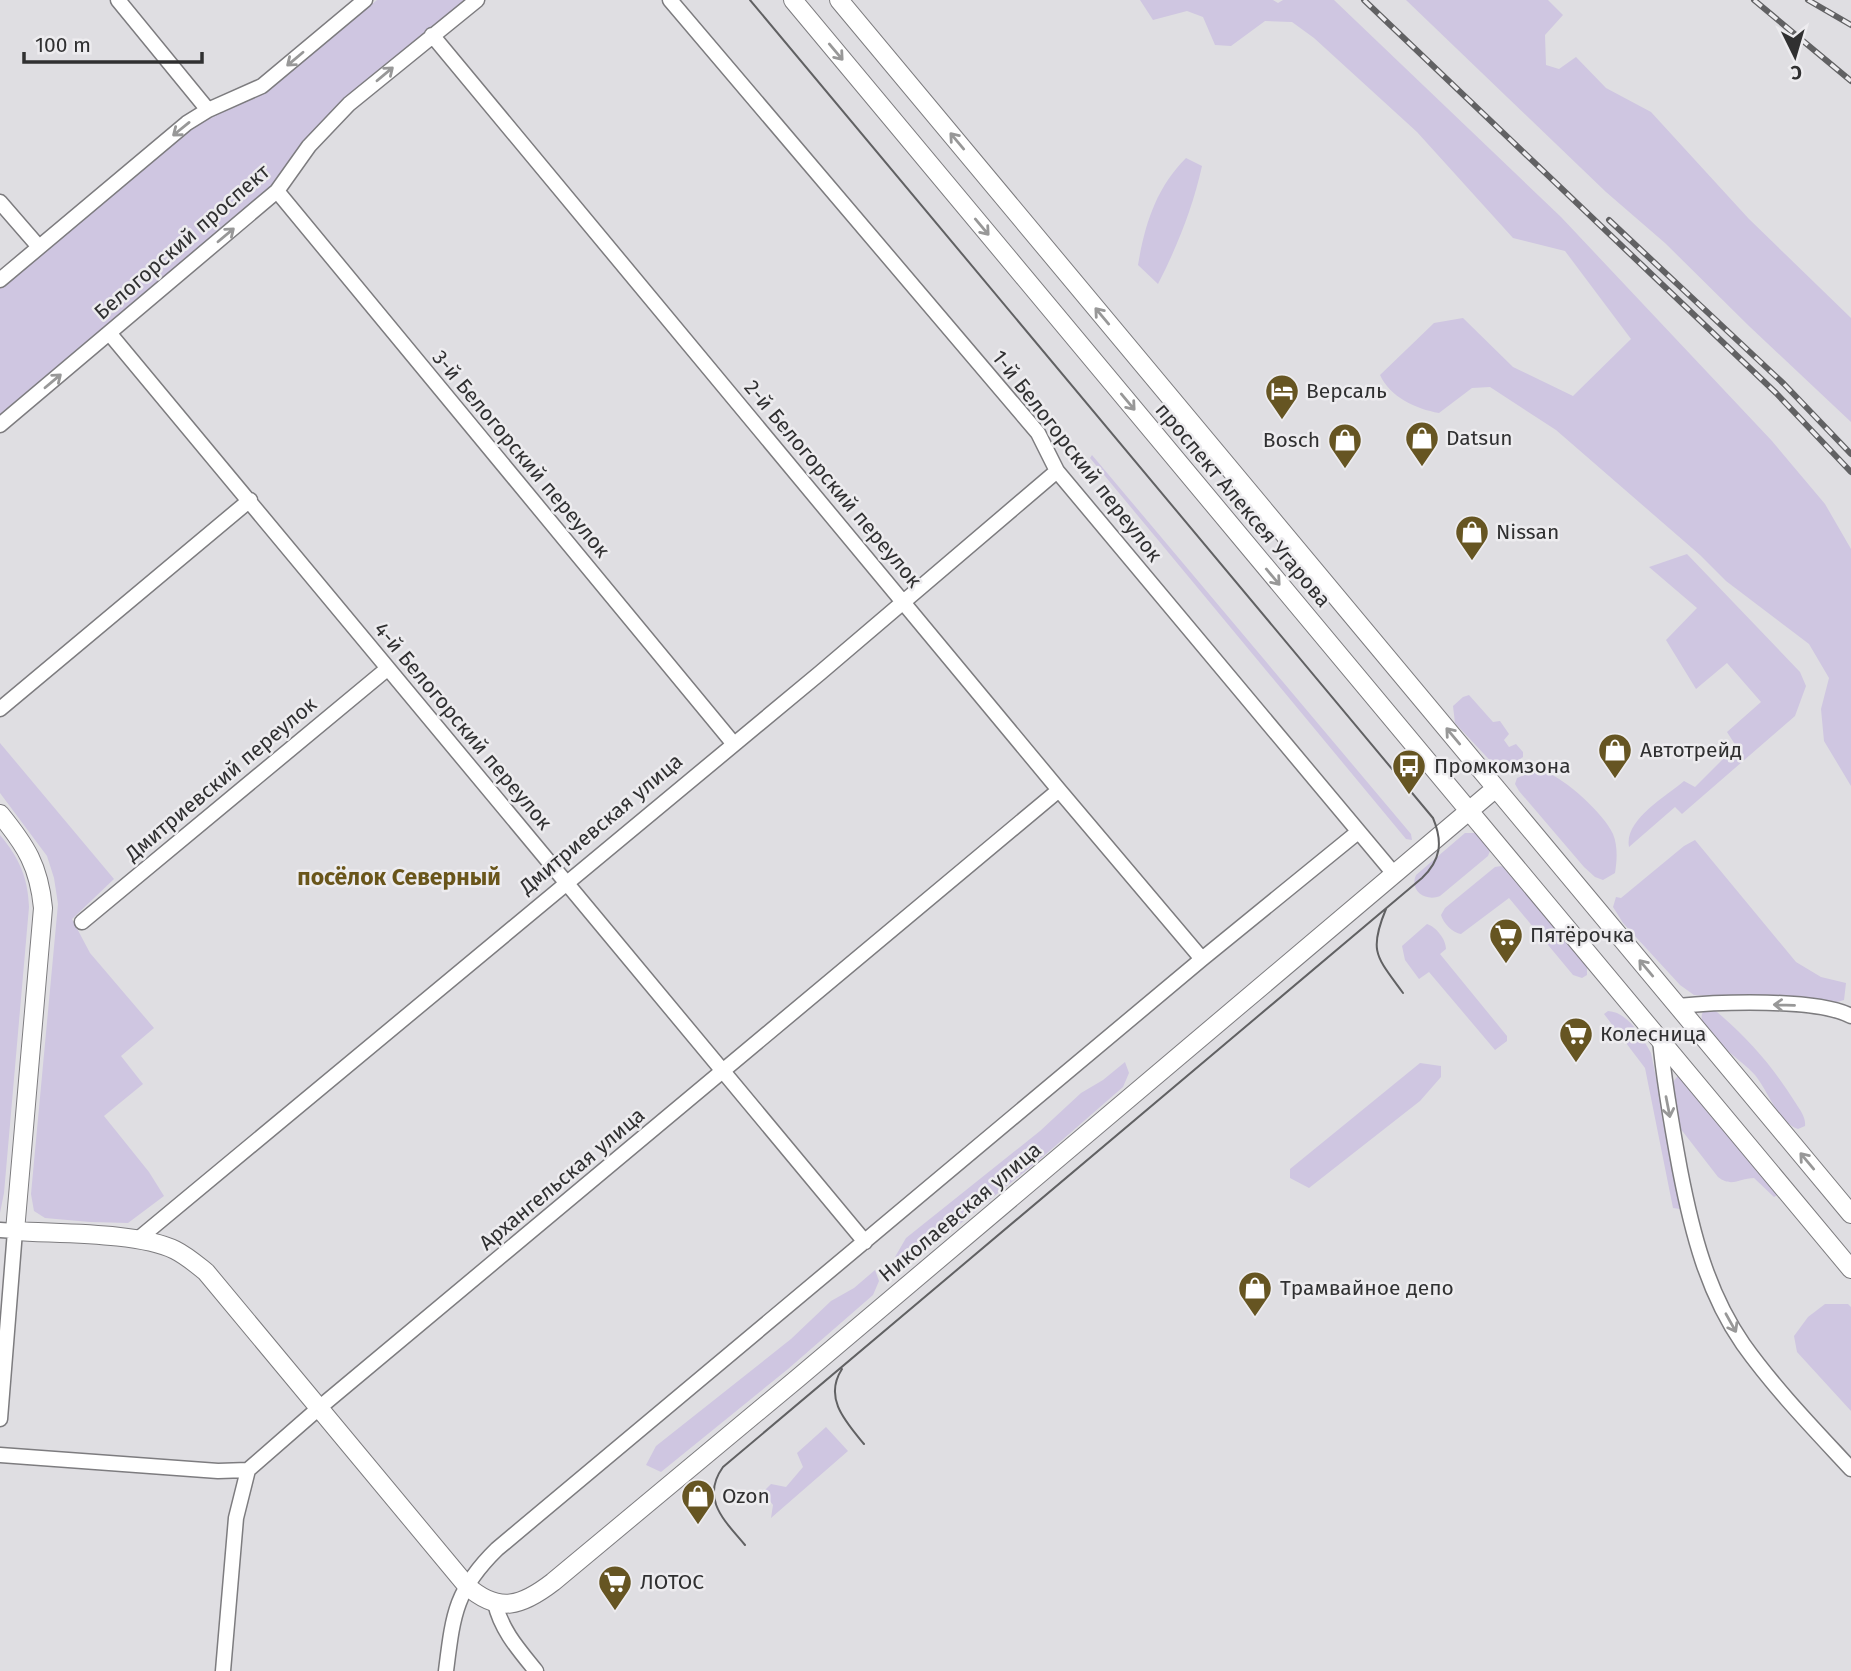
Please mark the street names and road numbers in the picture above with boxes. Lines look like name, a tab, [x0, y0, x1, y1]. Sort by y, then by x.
street label: Белогорский проспект	[89, 158, 275, 325]
street label: 3-й Белогорский переулок	[427, 345, 615, 563]
street label: 1-й Белогорский переулок	[986, 345, 1168, 567]
street label: 2-й Белогорский переулок	[739, 375, 927, 593]
street label: проспект Алексея Угарова	[1150, 397, 1336, 613]
street label: 4-й Белогорский переулок	[368, 617, 558, 835]
street label: Дмитриевский переулок	[119, 691, 322, 867]
street label: Дмитриевская улица	[513, 748, 688, 901]
street label: Архангельская улица	[474, 1102, 650, 1256]
street label: Николаевская улица	[873, 1136, 1047, 1288]

